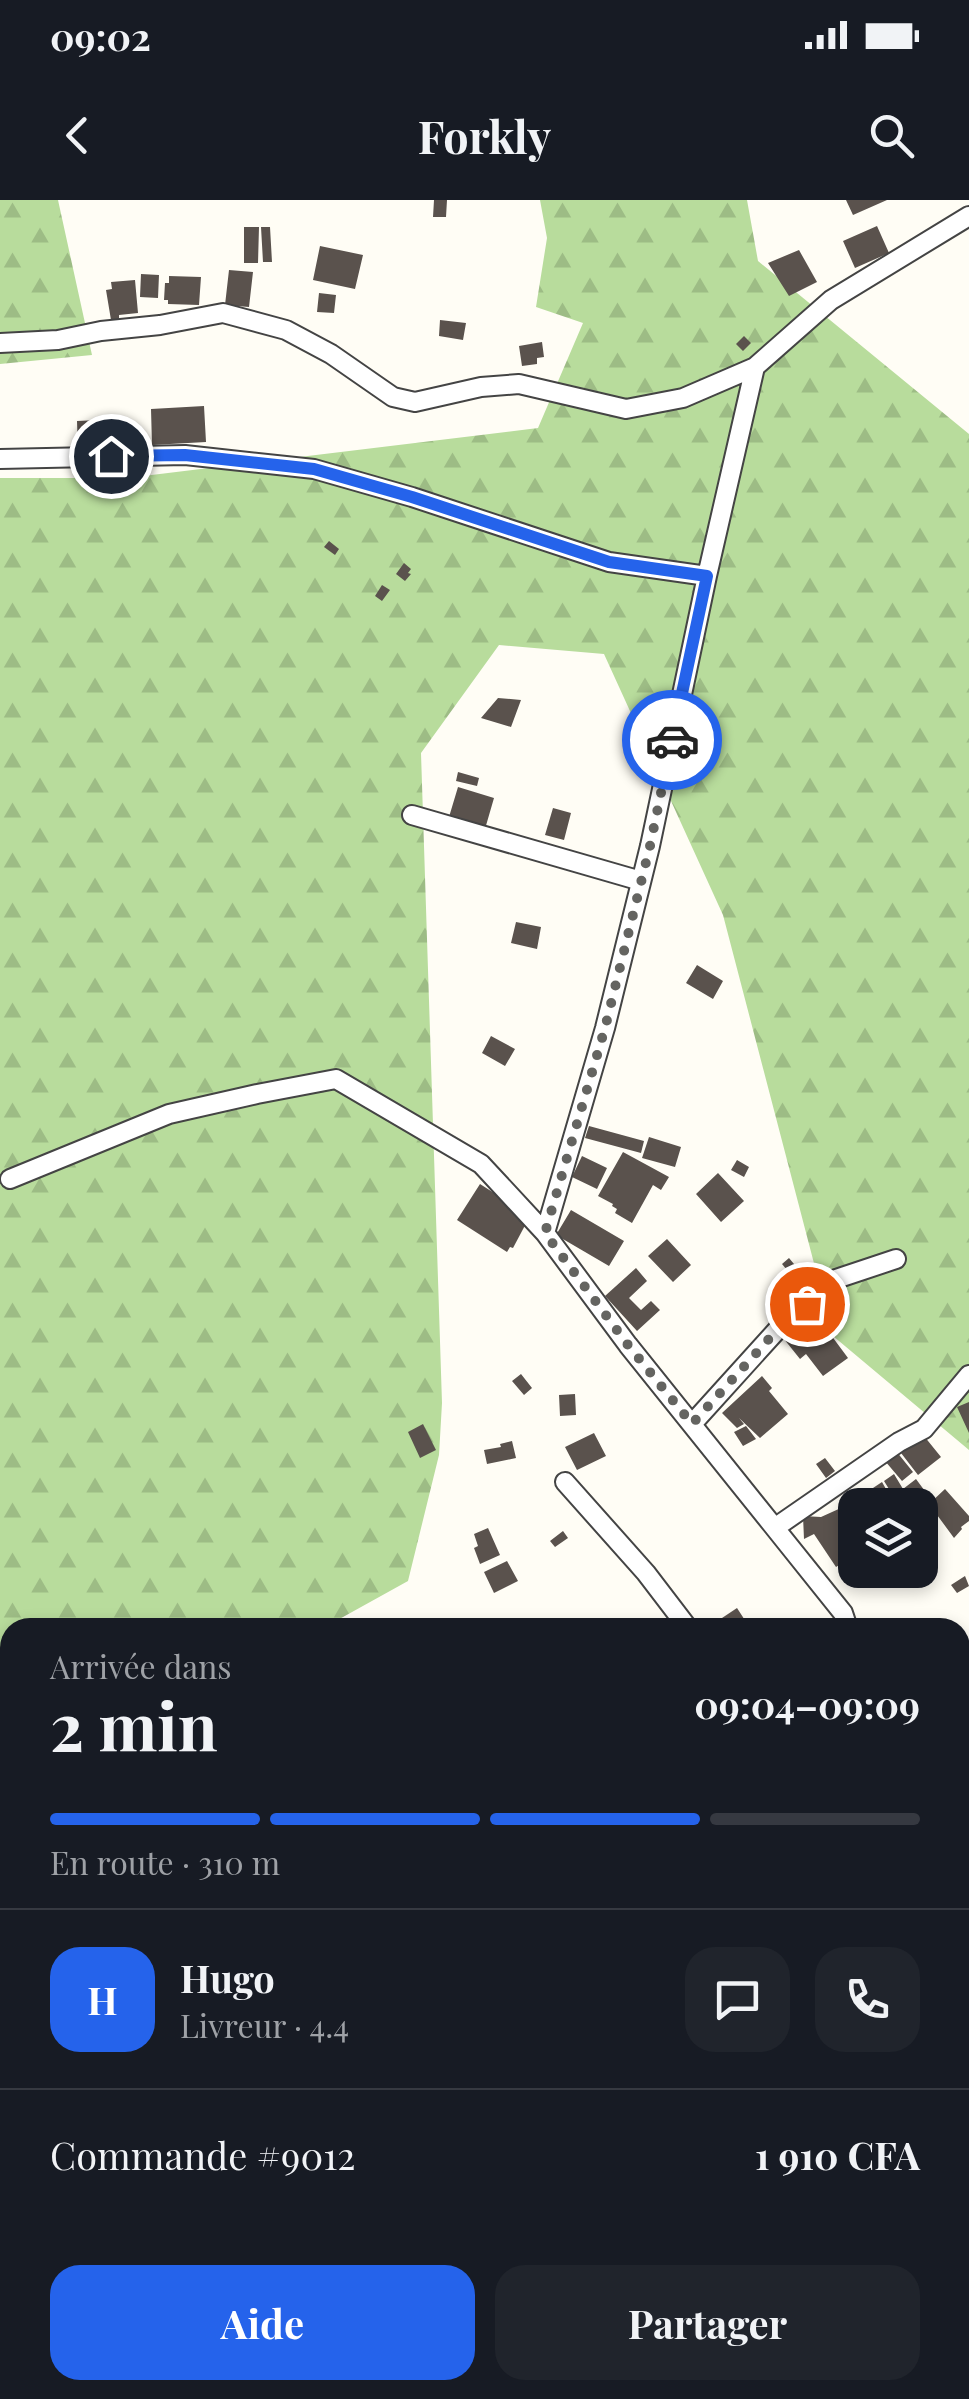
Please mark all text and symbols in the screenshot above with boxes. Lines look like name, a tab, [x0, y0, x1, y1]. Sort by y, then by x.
text: 09:02	[50, 10, 151, 61]
text: Forkly	[418, 105, 551, 165]
icon: back	[50, 108, 105, 163]
icon: search	[864, 108, 919, 163]
pin	[69, 414, 154, 499]
icon: home	[84, 429, 139, 484]
courier	[622, 690, 722, 790]
icon: car	[645, 713, 700, 768]
pin	[765, 1262, 850, 1347]
icon: bag	[780, 1277, 835, 1332]
map controls	[838, 1488, 938, 1588]
button: layers	[838, 1488, 938, 1588]
text: Arrivée dans	[50, 1644, 232, 1687]
text: 09:04–09:09	[694, 1678, 920, 1729]
text: 2 min	[50, 1681, 218, 1767]
text: En route · 310 m	[50, 1840, 280, 1883]
button: chat	[685, 1947, 790, 2052]
button: phone	[815, 1947, 920, 2052]
text: Hugo	[180, 1952, 275, 2003]
text: H	[87, 1974, 118, 2025]
text: Livreur · 4.4	[180, 2003, 349, 2046]
text: Commande #9012	[50, 2129, 355, 2180]
text: 1 910 CFA	[755, 2129, 920, 2180]
button: Aide	[50, 2265, 475, 2380]
button: Partager	[495, 2265, 920, 2380]

